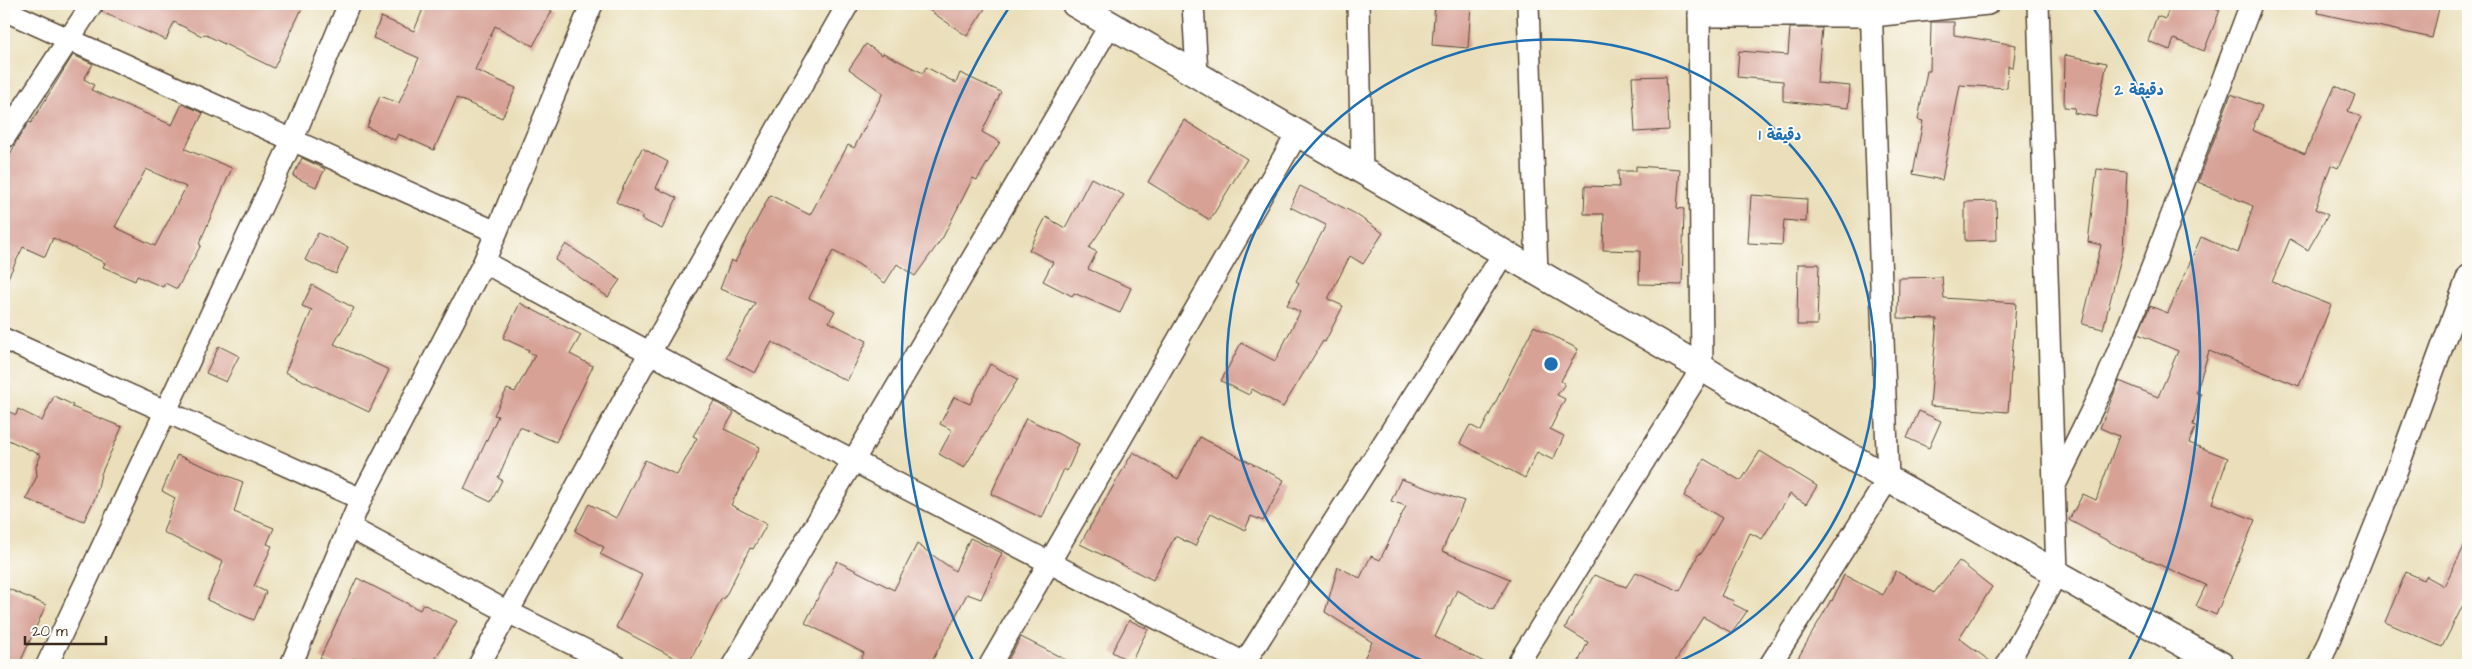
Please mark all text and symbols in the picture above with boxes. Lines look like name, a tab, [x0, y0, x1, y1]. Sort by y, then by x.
text: 2 دقيقة	[2113, 80, 2164, 101]
text: 1 دقيقة	[1759, 125, 1801, 146]
centre of rings	[1542, 355, 1560, 373]
scale bar	[25, 614, 106, 646]
text: 20 m	[32, 621, 68, 642]

